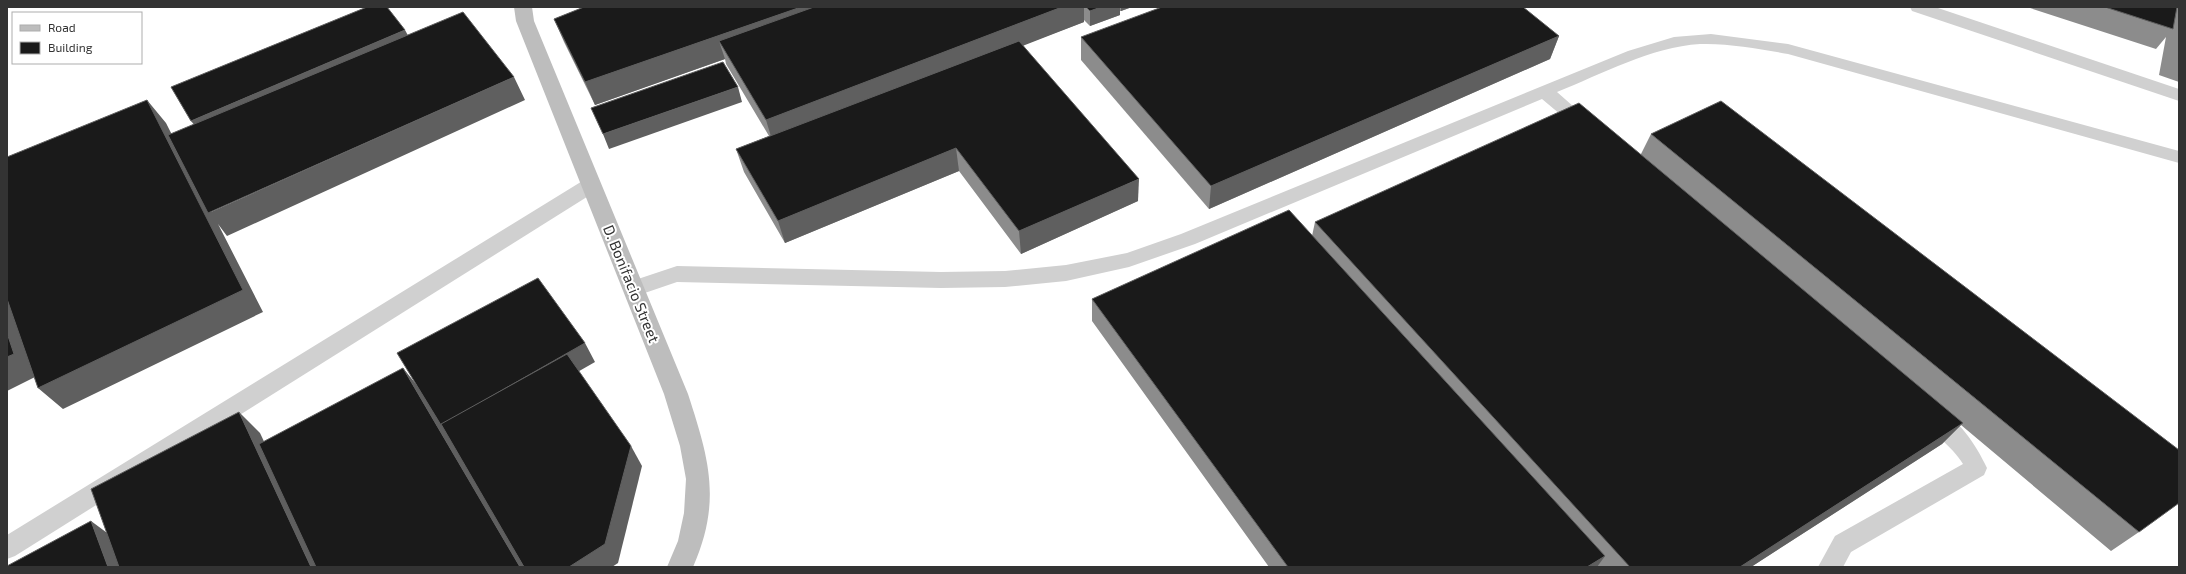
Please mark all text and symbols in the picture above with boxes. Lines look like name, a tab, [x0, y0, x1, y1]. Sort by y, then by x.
legend	[12, 12, 142, 64]
text: Road	[48, 20, 76, 34]
text: Building	[48, 40, 93, 54]
street label: D. Bonifacio Street	[600, 222, 664, 345]

